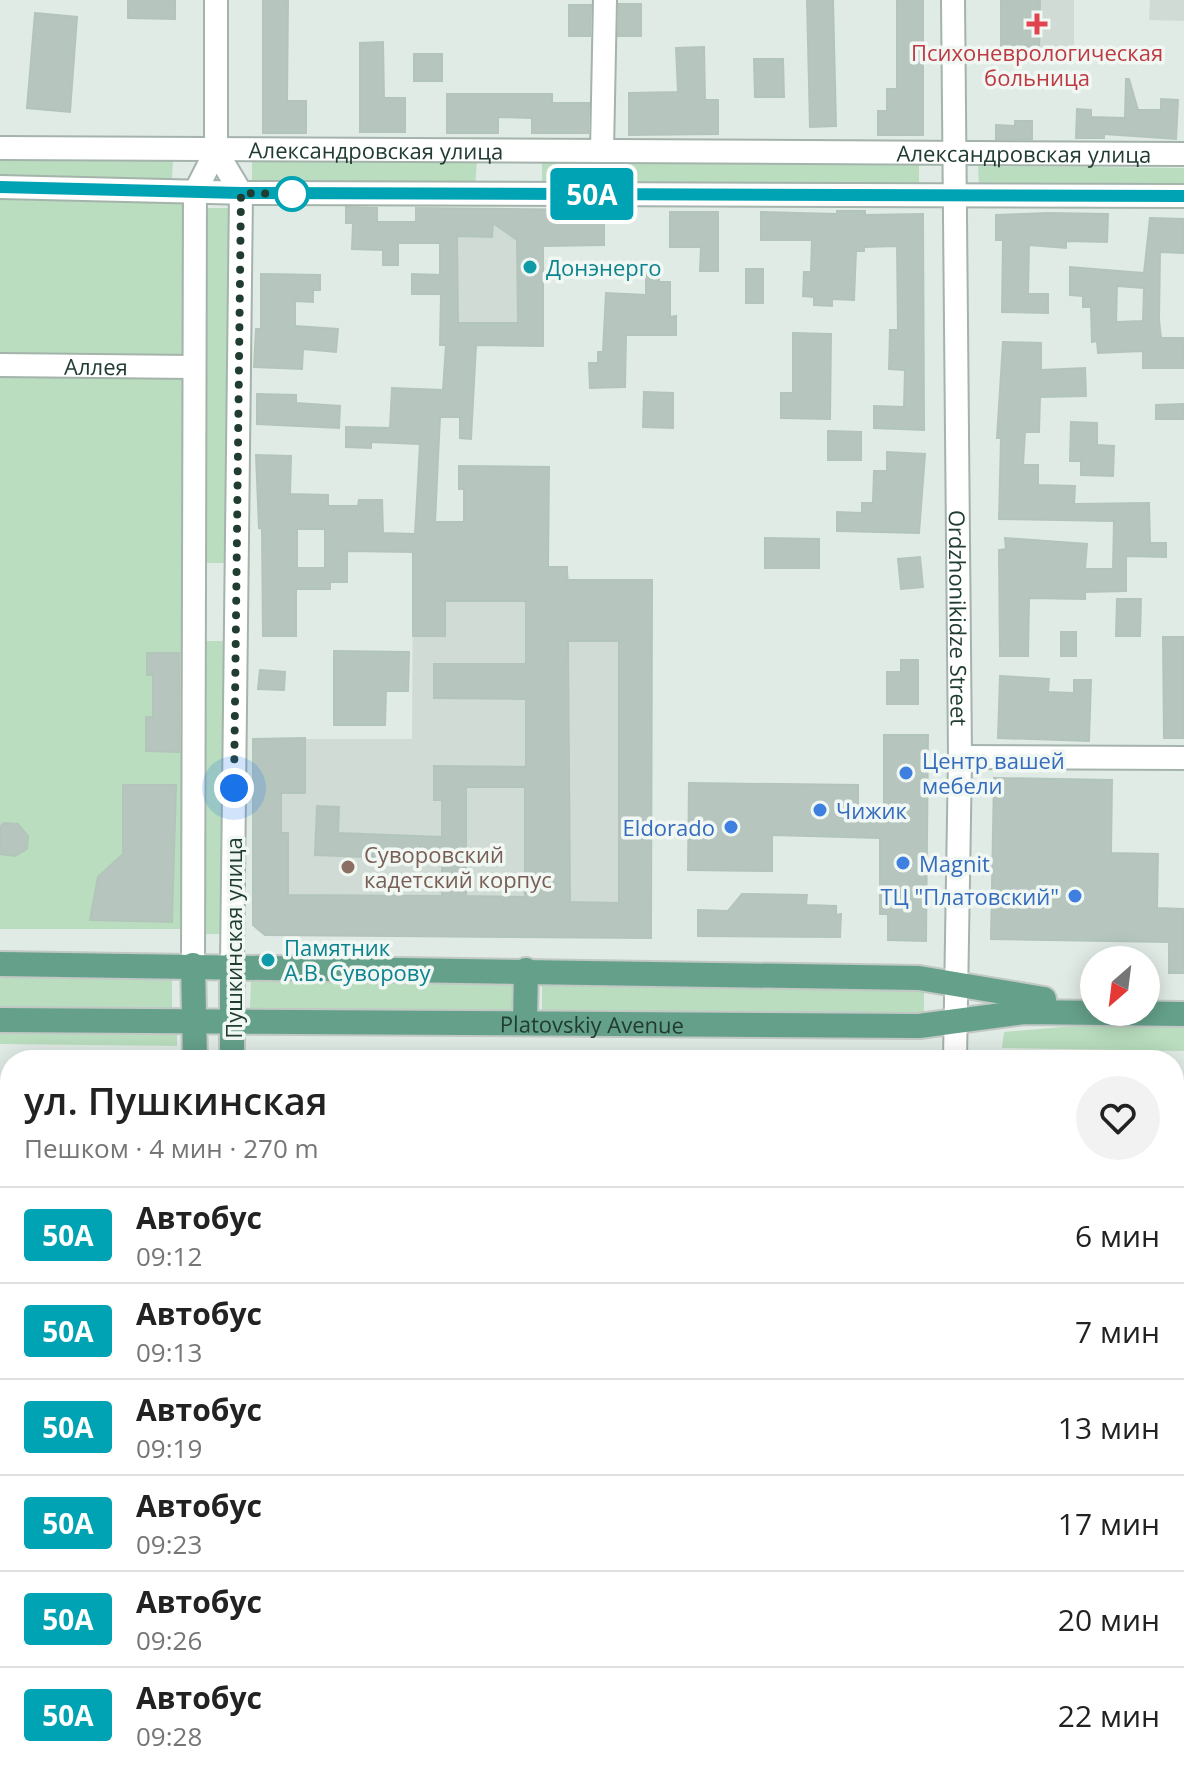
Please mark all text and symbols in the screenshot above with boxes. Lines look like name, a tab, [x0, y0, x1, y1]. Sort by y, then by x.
marker: Психоневрологическая больница	[1026, 13, 1048, 35]
place label: Психоневрологическая больница	[911, 37, 1163, 92]
street label: Александровская улица	[249, 134, 503, 166]
street label: Александровская улица	[897, 138, 1151, 169]
line badge: 50А	[546, 168, 638, 220]
text: 50А	[566, 175, 618, 213]
unlabelled marker	[275, 177, 309, 211]
place label: Донэнерго	[546, 252, 662, 282]
marker: Донэнерго	[521, 258, 539, 276]
street label: Аллея	[64, 351, 128, 381]
street label: Ordzhonikidze Street	[943, 510, 975, 726]
place label: Центр вашей мебели	[922, 745, 1065, 800]
marker: Центр вашей мебели	[897, 764, 915, 782]
your location	[214, 768, 254, 808]
place label: Чижик	[836, 795, 907, 825]
marker: Чижик	[811, 801, 829, 819]
place label: Eldorado	[623, 812, 715, 842]
marker: Eldorado	[722, 818, 740, 836]
street label: Пушкинская улица	[218, 837, 248, 1039]
place label: Суворовский кадетский корпус	[364, 839, 552, 894]
place label: Magnit	[919, 848, 990, 878]
marker: Magnit	[894, 854, 912, 872]
marker: Суворовский кадетский корпус	[339, 858, 357, 876]
place label: ТЦ "Платовский"	[880, 881, 1059, 911]
marker: ТЦ "Платовский"	[1066, 887, 1084, 905]
place label: Памятник А.В. Суворову	[284, 932, 431, 987]
north arrow	[1080, 946, 1160, 1026]
map controls	[1080, 946, 1160, 1026]
marker: Памятник А.В. Суворову	[259, 951, 277, 969]
street label: Platovskiy Avenue	[500, 1008, 684, 1039]
text: ул. Пушкинская	[24, 1074, 328, 1126]
button: heart	[1076, 1076, 1160, 1160]
text: Пешком · 4 мин · 270 m	[24, 1130, 319, 1166]
text: Автобус	[136, 1197, 262, 1238]
text: 6 мин	[1075, 1215, 1160, 1256]
text: 50А	[42, 1216, 94, 1254]
text: 09:12	[136, 1238, 202, 1274]
text: Автобус	[136, 1293, 262, 1334]
text: 7 мин	[1075, 1311, 1160, 1352]
text: 50А	[42, 1312, 94, 1350]
text: 09:13	[136, 1334, 202, 1370]
text: Автобус	[136, 1389, 262, 1430]
text: 13 мин	[1058, 1407, 1160, 1448]
text: 50А	[42, 1408, 94, 1446]
text: 09:19	[136, 1430, 202, 1466]
text: Автобус	[136, 1485, 262, 1526]
text: 17 мин	[1058, 1503, 1160, 1544]
text: 50А	[42, 1504, 94, 1542]
text: 09:23	[136, 1526, 202, 1562]
text: Автобус	[136, 1581, 262, 1622]
text: 20 мин	[1058, 1599, 1160, 1640]
text: 50А	[42, 1600, 94, 1638]
text: 09:26	[136, 1622, 202, 1658]
text: Автобус	[136, 1677, 262, 1718]
text: 22 мин	[1058, 1695, 1160, 1736]
text: 50А	[42, 1696, 94, 1734]
text: 09:28	[136, 1718, 202, 1754]

